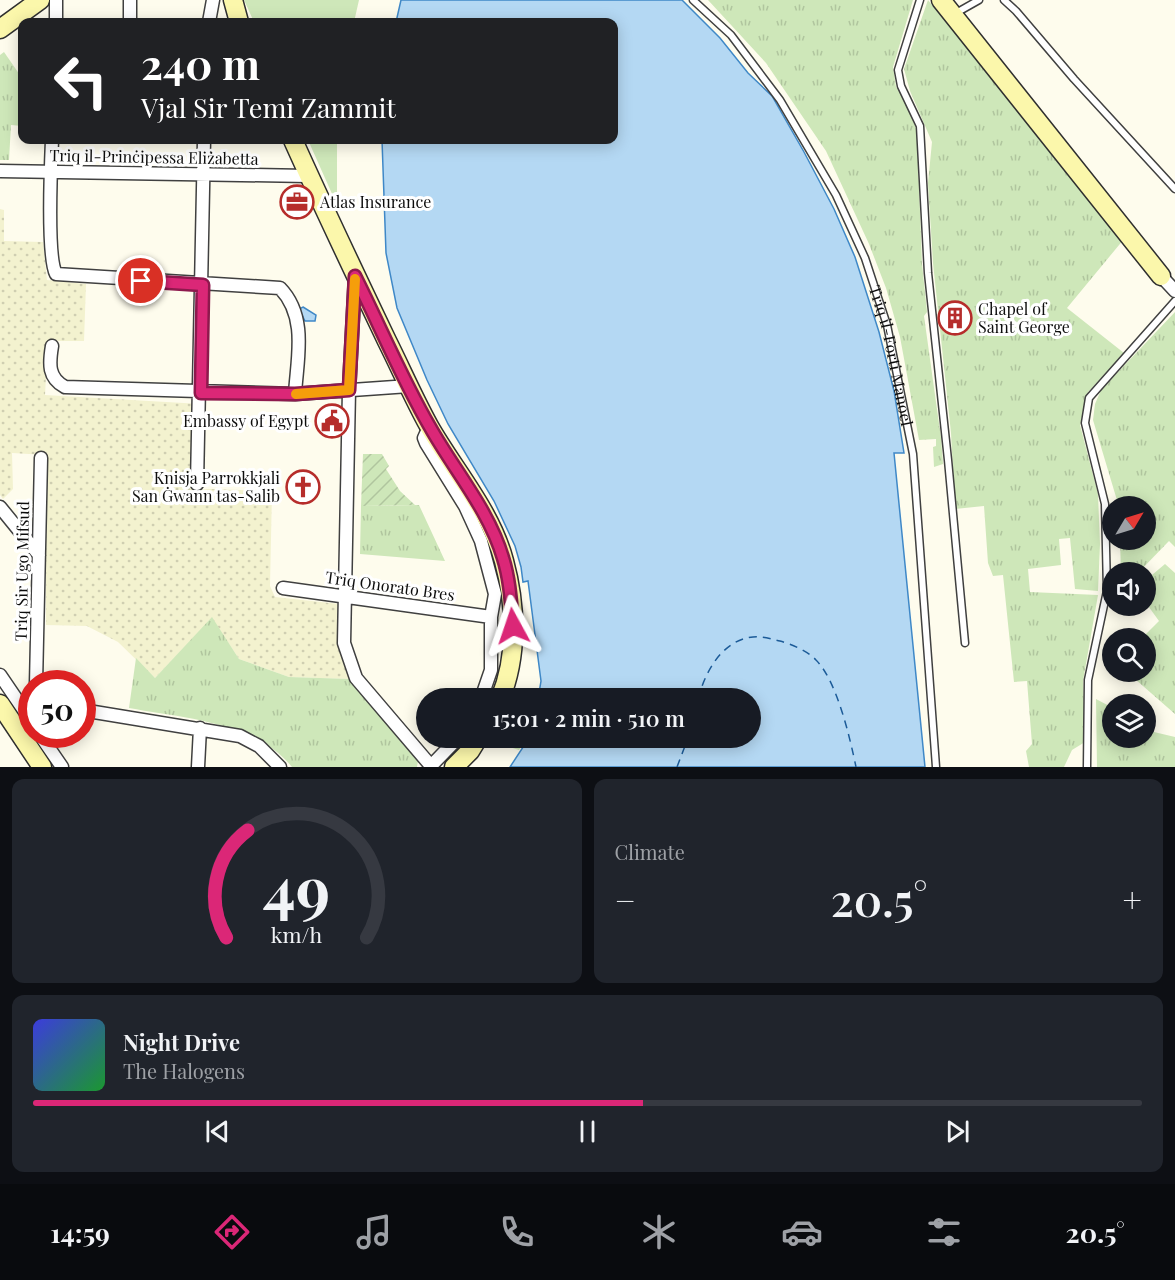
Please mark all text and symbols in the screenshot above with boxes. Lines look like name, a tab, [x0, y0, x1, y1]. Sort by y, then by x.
text: 240 m	[141, 35, 260, 91]
icon: left	[42, 42, 120, 120]
text: Vjal Sir Temi Zammit	[141, 89, 396, 125]
street label: Triq il-Prinċipessa Eliżabetta	[49, 144, 259, 169]
office icon: Atlas Insurance	[279, 184, 315, 220]
place label: Atlas Insurance	[319, 191, 431, 212]
pin	[115, 255, 166, 306]
icon: arrive	[124, 264, 157, 297]
street label: Triq il-Forti Manoel	[865, 282, 918, 428]
place label: Chapel of Saint George	[978, 298, 1070, 337]
building icon: Chapel of Saint George	[937, 300, 973, 336]
public building icon: Embassy of Egypt	[314, 403, 350, 439]
place label: Embassy of Egypt	[183, 410, 309, 431]
place label: Knisja Parrokkjali San Ġwann tas-Salib	[132, 467, 280, 506]
church icon: Knisja Parrokkjali San Ġwann tas-Salib	[285, 469, 321, 505]
north arrow	[1102, 496, 1156, 550]
map controls	[1102, 496, 1156, 748]
street label: Triq Sir Ugo Mifsud	[10, 501, 33, 641]
button: sound	[1102, 562, 1156, 616]
street label: Triq Onorato Bres	[324, 566, 456, 605]
position arrow	[481, 594, 545, 658]
button: search	[1102, 628, 1156, 682]
speed limit sign: 50	[18, 670, 96, 748]
button: layers	[1102, 694, 1156, 748]
text: 15:01 · 2 min · 510 m	[492, 703, 685, 733]
text: Climate	[615, 838, 685, 865]
text: 49	[263, 844, 330, 928]
text: 20.5°	[831, 868, 928, 928]
text: −	[615, 877, 636, 921]
text: +	[1123, 877, 1142, 921]
text: km/h	[271, 920, 323, 948]
text: Night Drive	[123, 1027, 240, 1057]
text: The Halogens	[123, 1057, 245, 1084]
icon: previous	[201, 1115, 234, 1148]
icon: pause	[571, 1115, 604, 1148]
icon: next	[941, 1115, 974, 1148]
icon: directions	[211, 1211, 253, 1253]
icon: music	[353, 1211, 395, 1253]
icon: phone	[496, 1211, 538, 1253]
icon: climate	[638, 1211, 680, 1253]
icon: car	[781, 1211, 823, 1253]
icon: filters	[923, 1211, 965, 1253]
text: 14:59	[50, 1214, 110, 1250]
text: 20.5°	[1066, 1214, 1125, 1250]

